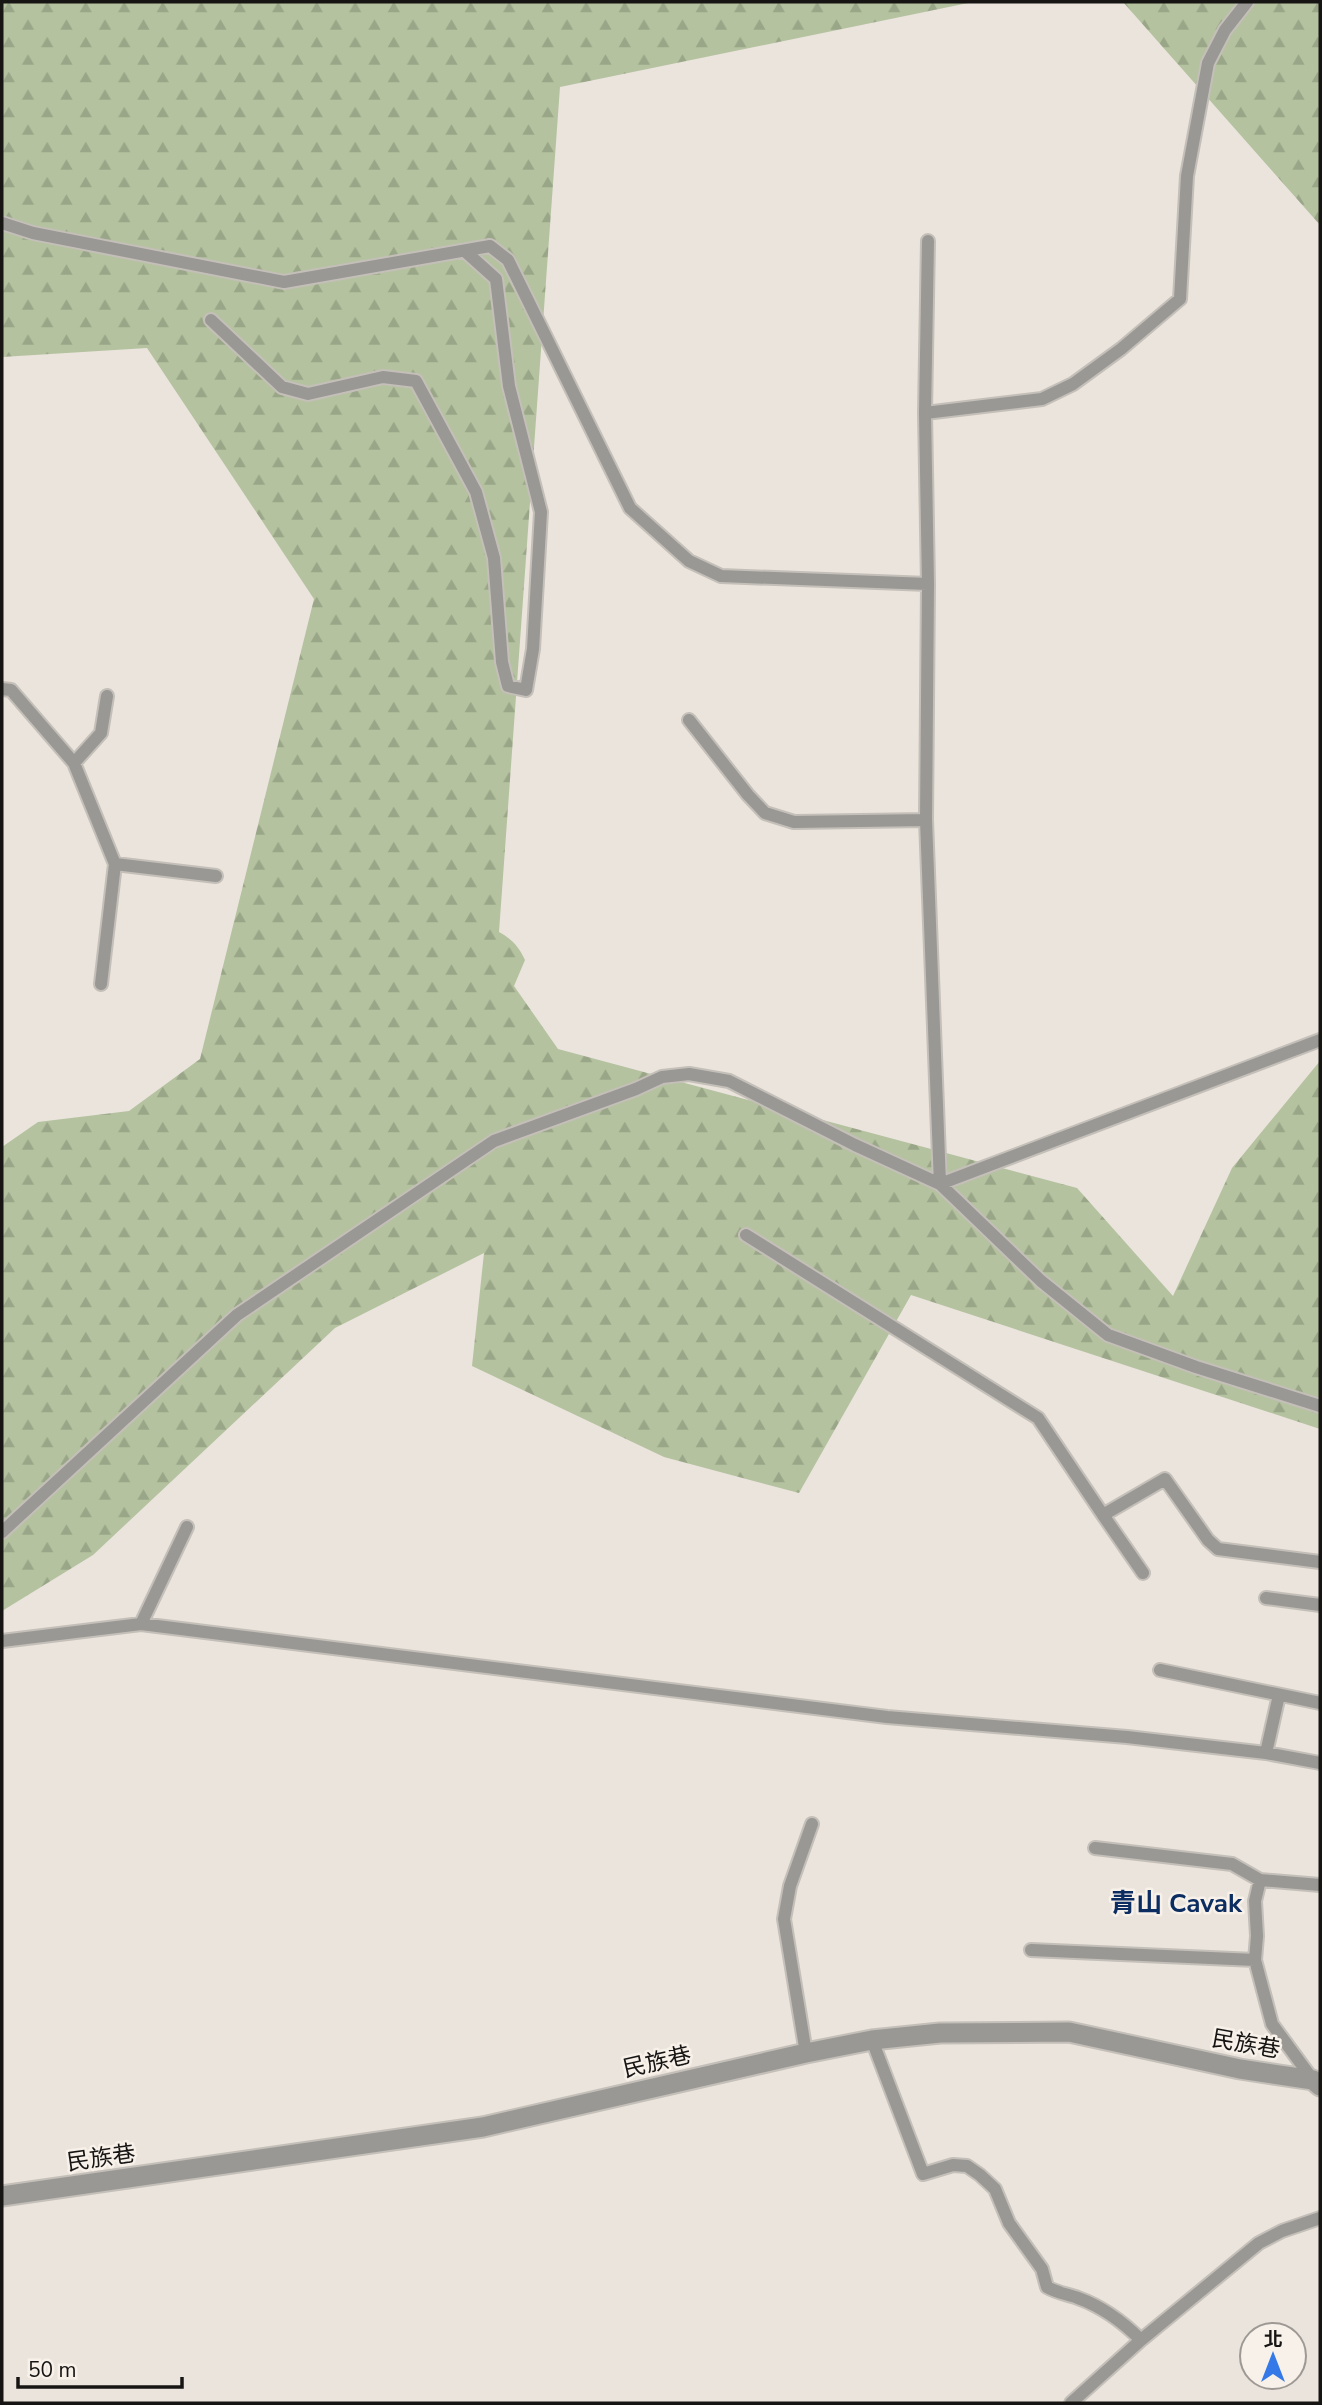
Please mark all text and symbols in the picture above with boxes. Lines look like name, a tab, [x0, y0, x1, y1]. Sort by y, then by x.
district label: 青山 Cavak	[1110, 1886, 1243, 1921]
street label: 民族巷	[1209, 2023, 1283, 2065]
street label: 民族巷	[620, 2039, 694, 2085]
street label: 民族巷	[65, 2138, 137, 2178]
north arrow	[1238, 2321, 1308, 2391]
text: 北	[1263, 2327, 1283, 2353]
scale bar	[18, 2346, 182, 2390]
text: 50 m	[28, 2356, 77, 2384]

